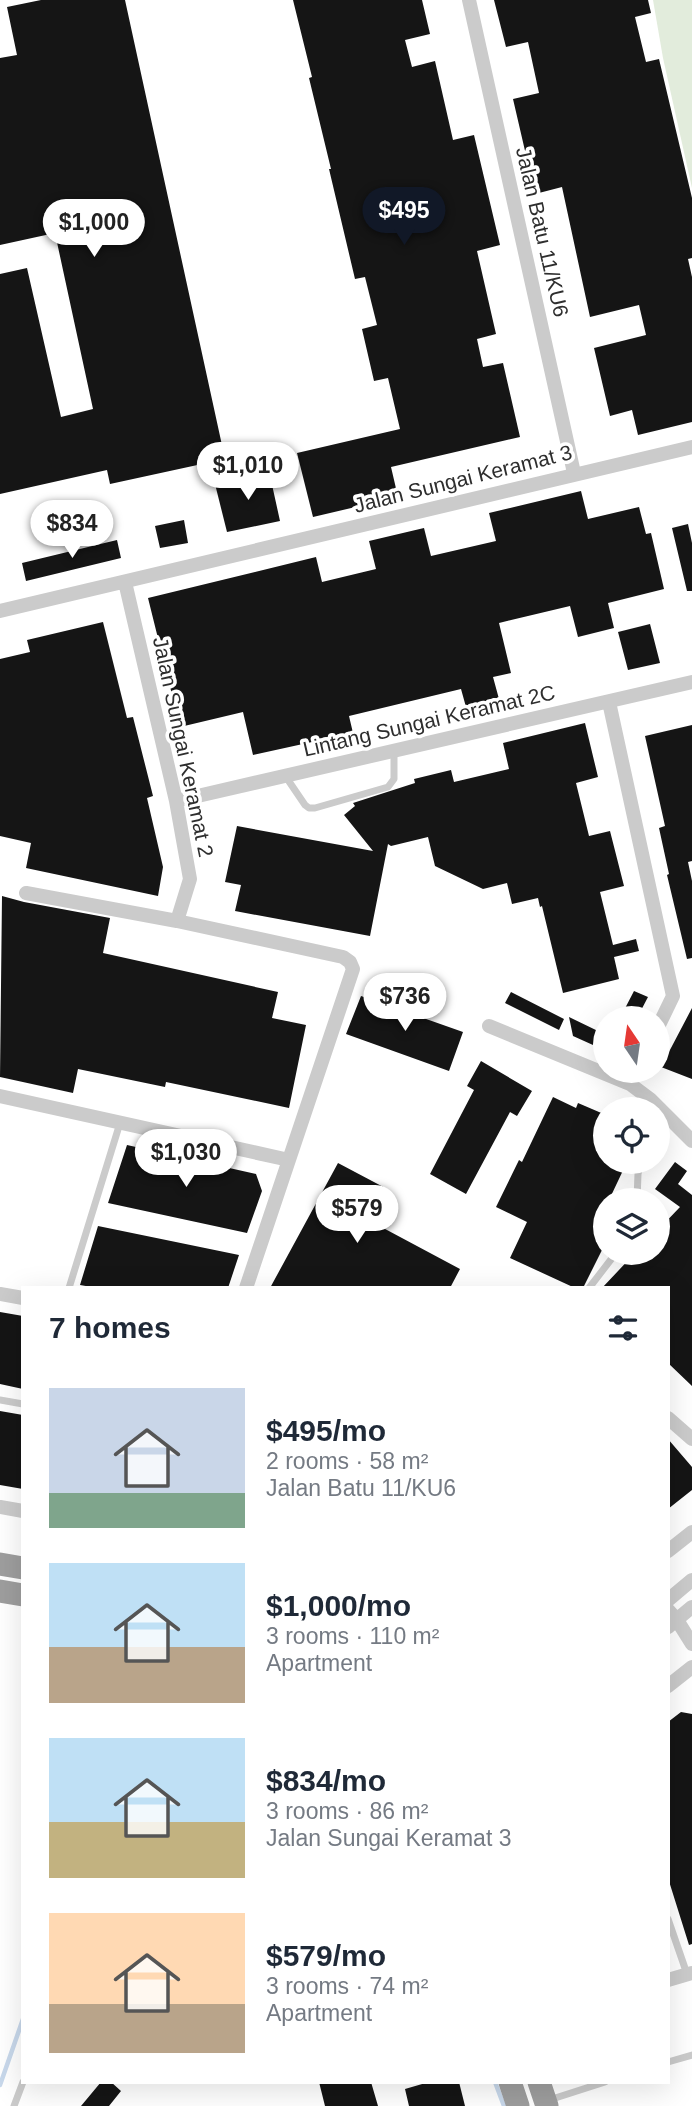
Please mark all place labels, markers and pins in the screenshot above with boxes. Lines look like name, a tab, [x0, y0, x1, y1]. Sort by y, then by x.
pin: $495	[363, 188, 445, 247]
pin: $1,000	[37, 200, 151, 259]
pin: $1,010	[191, 442, 305, 502]
pin: $834	[31, 500, 113, 560]
pin: $736	[364, 974, 446, 1033]
pin: $1,030	[129, 1130, 243, 1189]
pin: $579	[316, 1186, 398, 1245]

